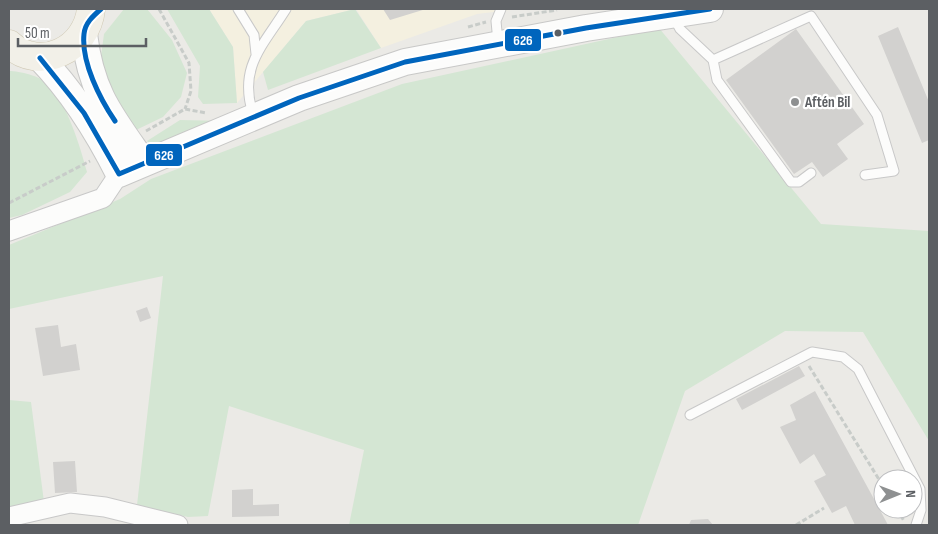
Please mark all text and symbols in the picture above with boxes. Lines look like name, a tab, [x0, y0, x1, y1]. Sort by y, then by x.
scale bar	[18, 15, 145, 47]
text: 50 m	[25, 24, 50, 43]
line badge: 626	[504, 28, 542, 52]
unlabelled marker	[553, 28, 563, 38]
text: 626	[513, 32, 533, 49]
place label: Aftén Bil	[804, 93, 850, 112]
marker: Aftén Bil	[789, 96, 801, 108]
line badge: 626	[145, 143, 183, 167]
text: 626	[154, 147, 174, 164]
north arrow	[873, 469, 923, 519]
text: N	[902, 490, 919, 498]

